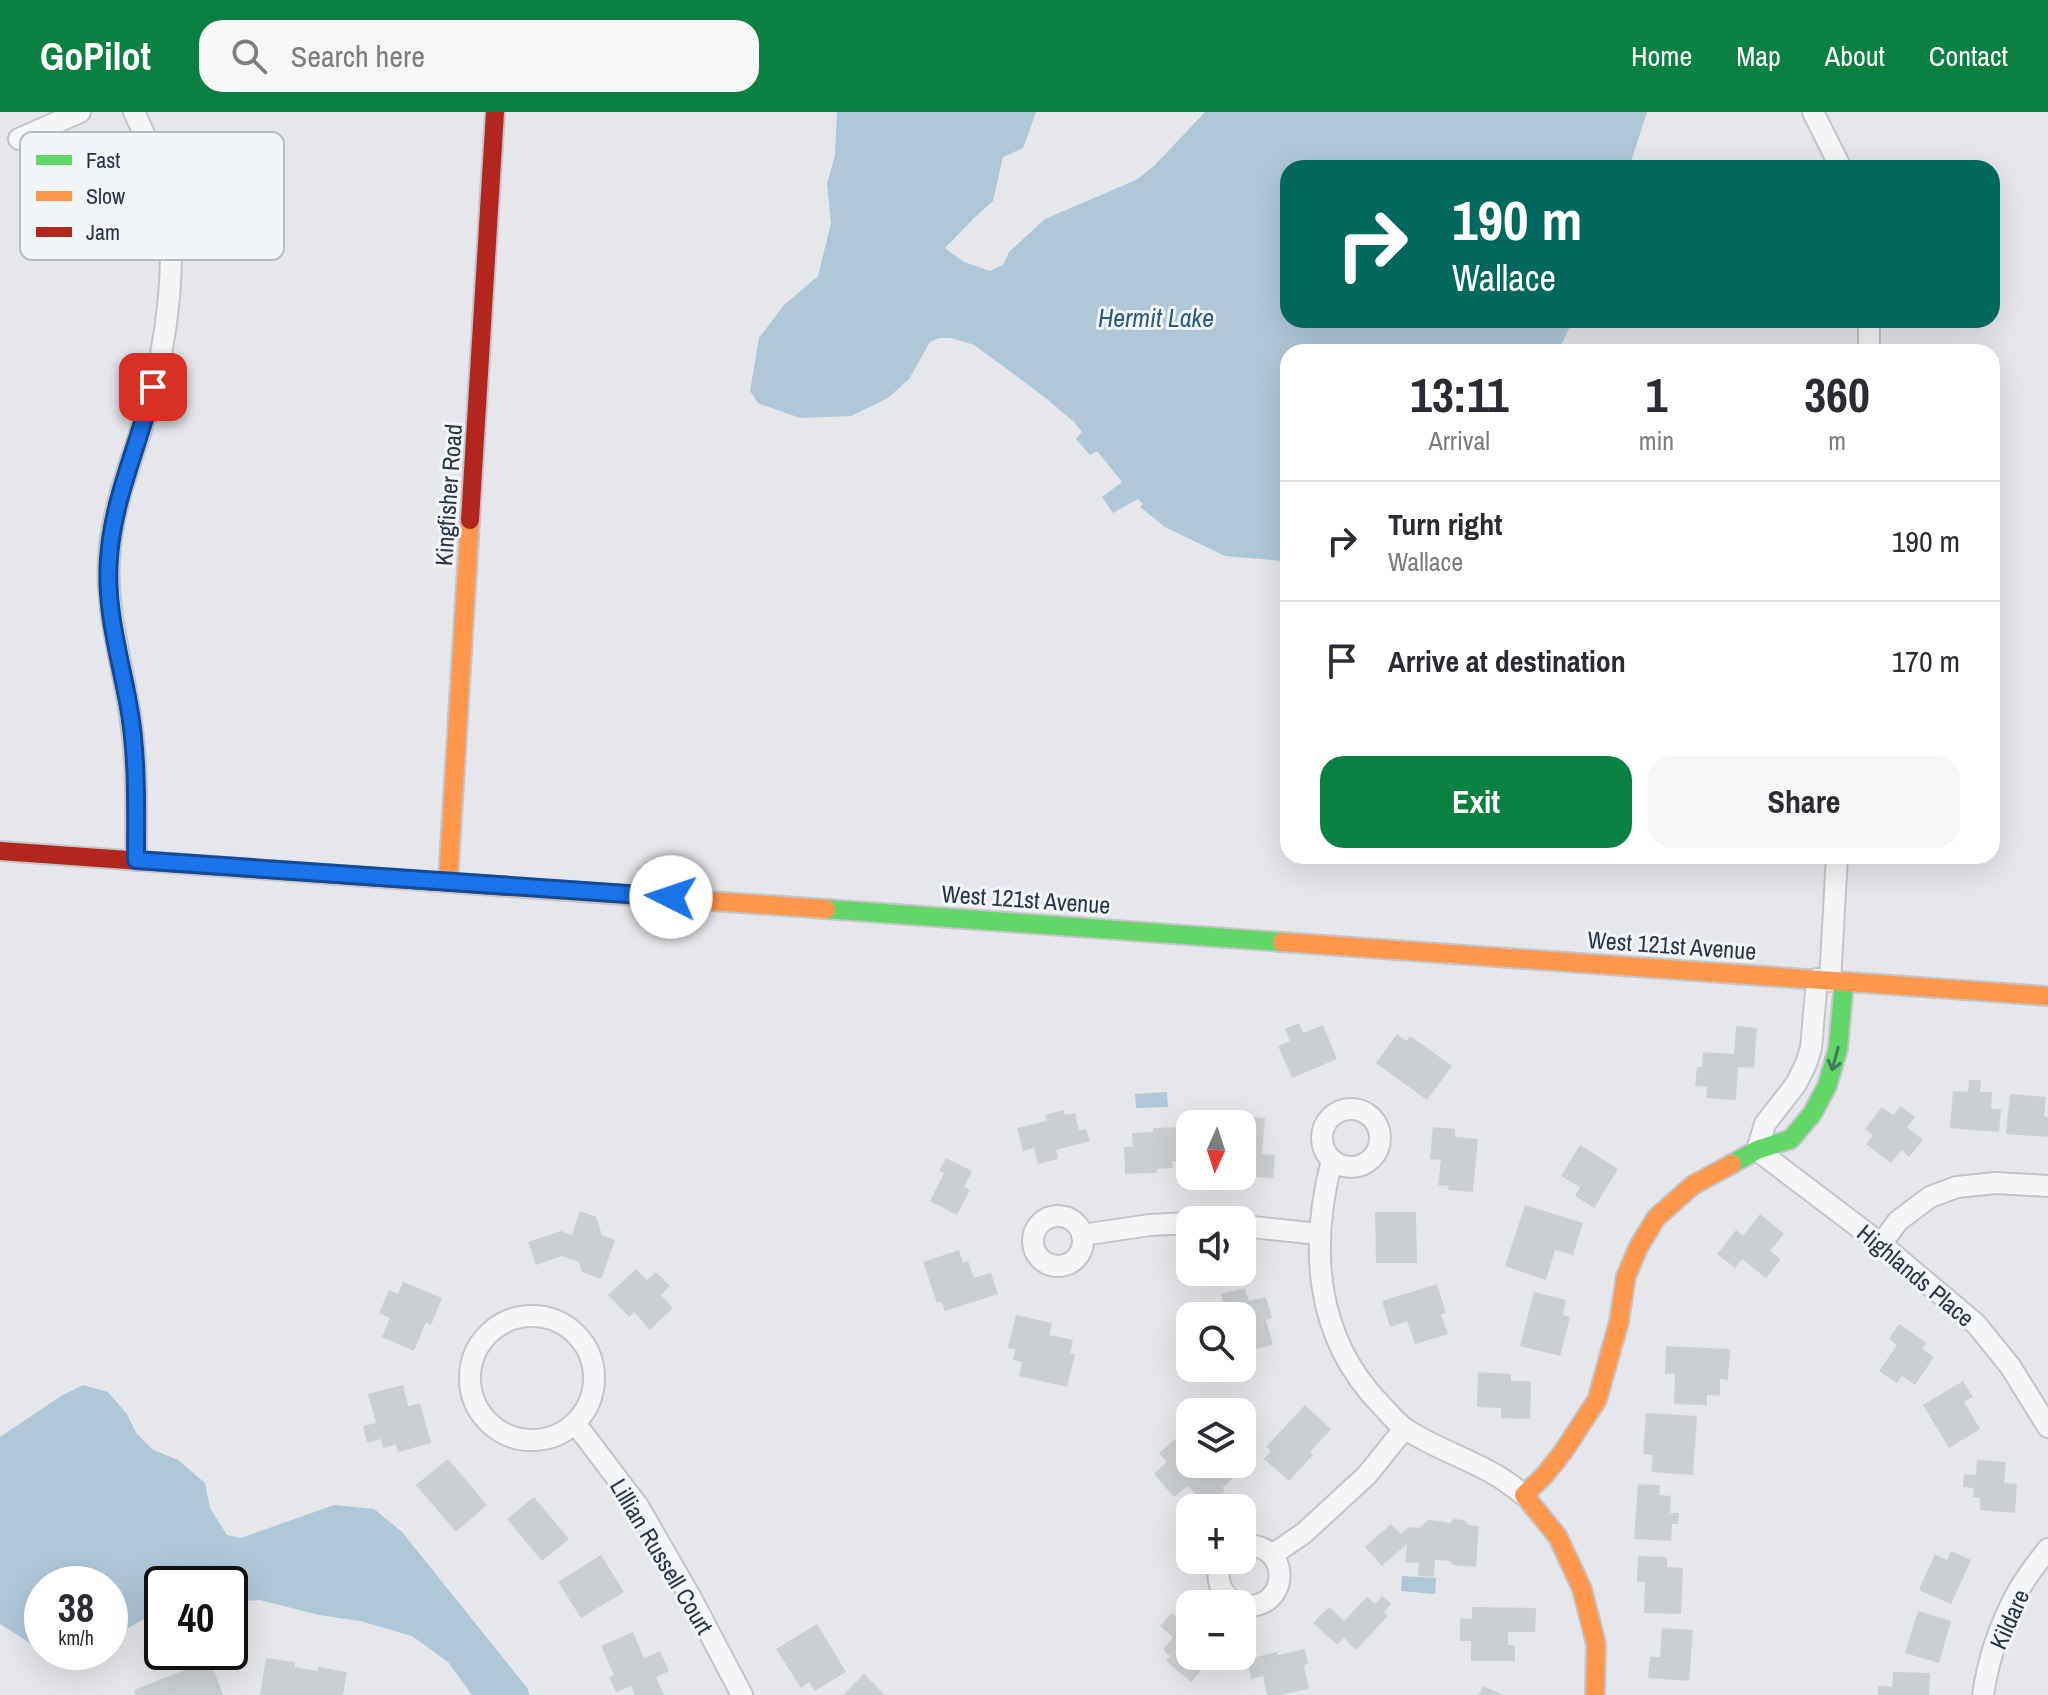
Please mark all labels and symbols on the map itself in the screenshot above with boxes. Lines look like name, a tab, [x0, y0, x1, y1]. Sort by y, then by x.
legend	[20, 132, 284, 260]
text: Fast	[86, 145, 120, 175]
text: Slow	[86, 181, 125, 211]
text: Jam	[86, 217, 120, 247]
water label: Hermit Lake	[1098, 300, 1214, 335]
pin	[119, 353, 187, 421]
street label: Kingfisher Road	[427, 423, 469, 567]
position arrow	[629, 855, 713, 939]
street label: West 121st Avenue	[941, 877, 1111, 921]
street label: West 121st Avenue	[1587, 923, 1757, 967]
one-way arrow	[1826, 1045, 1841, 1071]
north arrow	[1176, 1110, 1256, 1190]
street label: Highlands Place	[1851, 1217, 1981, 1333]
street label: Lillian Russell Court	[603, 1472, 721, 1640]
speed limit sign: 40	[144, 1566, 248, 1670]
street label: Kildare	[1982, 1584, 2036, 1654]

